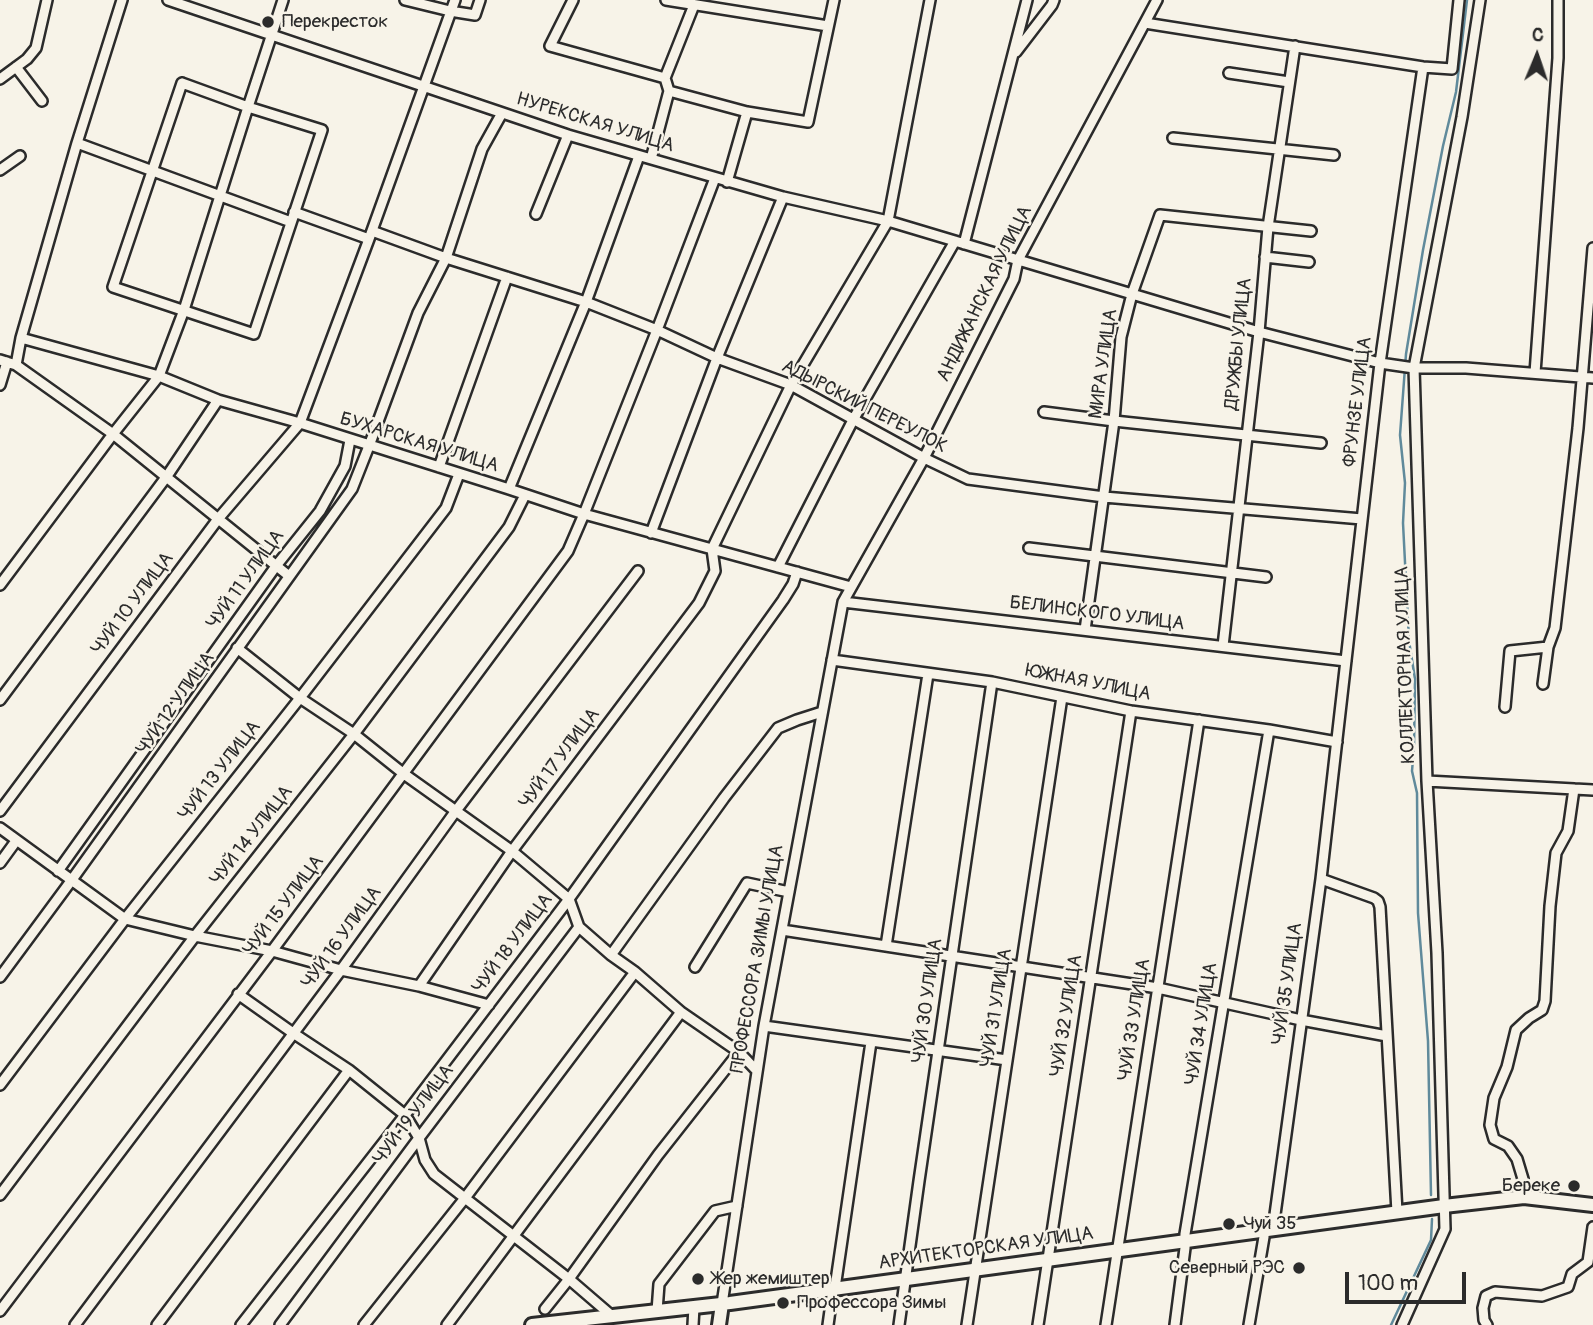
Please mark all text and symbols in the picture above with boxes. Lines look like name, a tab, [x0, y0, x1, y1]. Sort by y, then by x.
place label: Перекресток	[282, 11, 388, 33]
marker: Перекресток	[260, 14, 276, 30]
north arrow	[1502, 21, 1572, 91]
text: С	[1531, 23, 1544, 47]
street label: НУРЕКСКАЯ УЛИЦА	[513, 88, 677, 158]
street label: АНДИЖАНСКАЯ УЛИЦА	[932, 202, 1038, 386]
street label: ДРУЖБЫ УЛИЦА	[1221, 277, 1257, 411]
street label: МИРА УЛИЦА	[1085, 307, 1123, 421]
street label: ФРУНЗЕ УЛИЦА	[1339, 336, 1377, 468]
street label: АДЫРСКИЙ ПЕРЕУЛОК	[777, 355, 951, 459]
street label: БУХАРСКАЯ УЛИЦА	[337, 408, 501, 478]
street label: ЧУЙ 11 УЛИЦА	[202, 526, 290, 634]
street label: ЧУЙ 10 УЛИЦА	[87, 548, 179, 660]
street label: КОЛЛЕКТОРНАЯ УЛИЦА	[1391, 566, 1421, 764]
street label: БЕЛИНСКОГО УЛИЦА	[1008, 592, 1186, 636]
street label: ЧУЙ 12 УЛИЦА	[132, 648, 220, 760]
street label: ЮЖНАЯ УЛИЦА	[1023, 660, 1153, 706]
street label: ЧУЙ 17 УЛИЦА	[515, 704, 605, 814]
street label: ЧУЙ 13 УЛИЦА	[174, 717, 266, 825]
street label: ЧУЙ 14 УЛИЦА	[206, 781, 298, 891]
street label: ПРОФЕССОРА ЗИМЫ УЛИЦА	[727, 843, 789, 1075]
street label: ЧУЙ 15 УЛИЦА	[239, 851, 329, 961]
street label: ЧУЙ 16 УЛИЦА	[297, 882, 387, 994]
street label: ЧУЙ 18 УЛИЦА	[468, 889, 558, 999]
street label: ЧУЙ 35 УЛИЦА	[1268, 921, 1308, 1047]
street label: ЧУЙ 30 УЛИЦА	[908, 937, 948, 1065]
street label: ЧУЙ 31 УЛИЦА	[976, 947, 1018, 1069]
street label: ЧУЙ 32 УЛИЦА	[1046, 953, 1088, 1079]
street label: ЧУЙ 33 УЛИЦА	[1114, 957, 1156, 1083]
street label: ЧУЙ 34 УЛИЦА	[1181, 961, 1223, 1087]
street label: ЧУЙ 19 УЛИЦА	[369, 1060, 459, 1170]
place label: Береке	[1502, 1175, 1560, 1197]
marker: Береке	[1566, 1178, 1582, 1194]
place label: Чуй 35	[1243, 1213, 1297, 1235]
marker: Чуй 35	[1221, 1216, 1237, 1232]
street label: АРХИТЕКТОРСКАЯ УЛИЦА	[877, 1223, 1095, 1275]
place label: Северный РЭС	[1169, 1257, 1285, 1279]
scale bar	[1348, 1258, 1469, 1302]
marker: Северный РЭС	[1291, 1260, 1307, 1276]
place label: Жер жемиштер	[712, 1268, 830, 1290]
text: 100 m	[1358, 1270, 1418, 1297]
marker: Жер жемиштер	[690, 1271, 706, 1287]
place label: Профессора Зимы	[797, 1292, 946, 1314]
marker: Профессора Зимы	[775, 1295, 791, 1311]

